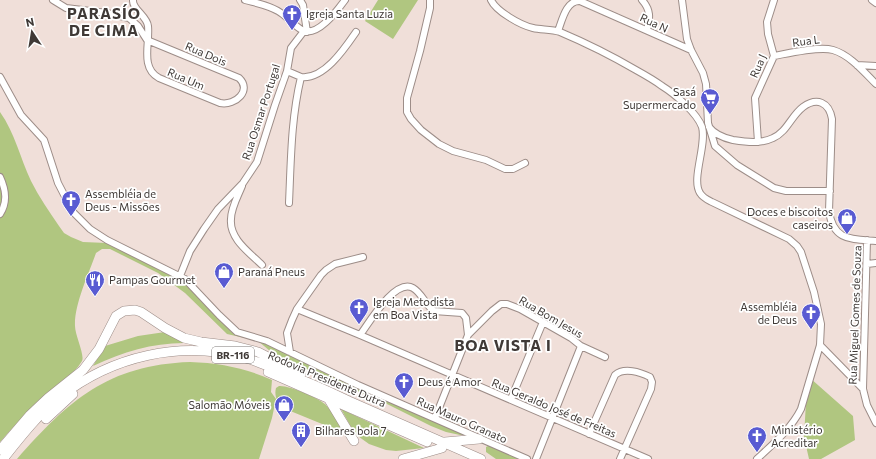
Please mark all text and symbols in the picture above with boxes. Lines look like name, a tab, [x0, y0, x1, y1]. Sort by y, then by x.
church icon: Igreja Santa Luzia	[281, 3, 303, 31]
district label: PARASÍO DE CIMA	[67, 4, 141, 39]
place label: Igreja Santa Luzia	[306, 7, 393, 20]
street label: Rua N	[638, 10, 670, 35]
north arrow	[12, 12, 52, 52]
text: N	[24, 15, 35, 29]
street label: Rua L	[791, 32, 820, 49]
street label: Rua Dois	[183, 39, 229, 68]
street label: Rua J	[747, 52, 769, 80]
street label: Rua Osmar Portugal	[239, 62, 282, 161]
street label: Rua Um	[166, 65, 207, 92]
place label: Sasá Supermercado	[623, 85, 696, 111]
supermarket icon: Sasá Supermercado	[699, 87, 721, 115]
place label: Assembléia de Deus - Missões	[85, 187, 160, 213]
church icon: Assembléia de Deus - Missões	[60, 189, 82, 217]
place label: Doces e biscoitos caseiros	[747, 205, 833, 231]
shop icon: Doces e biscoitos caseiros	[836, 207, 858, 235]
street label: Rua Miguel Gomes de Souza	[846, 245, 863, 385]
shop icon: Paraná Pneus	[213, 261, 235, 289]
place label: Paraná Pneus	[238, 265, 305, 278]
restaurant icon: Pampas Gourmet	[84, 269, 106, 297]
place label: Pampas Gourmet	[109, 273, 196, 286]
street label: Rua Bom Jesus	[516, 293, 586, 341]
place label: Igreja Metodista em Boa Vista	[373, 295, 454, 321]
church icon: Igreja Metodista em Boa Vista	[348, 297, 370, 325]
place label: Assembléia de Deus	[740, 300, 797, 326]
church icon: Assembléia de Deus	[800, 302, 822, 330]
district label: BOA VISTA I	[454, 336, 552, 354]
road number: BR-116	[212, 347, 254, 363]
street label: Rodovia Presidente Dutra	[266, 348, 388, 409]
church icon: Deus é Amor	[393, 371, 415, 399]
place label: Deus é Amor	[418, 375, 482, 388]
street label: Rua Geraldo José de Freitas	[490, 375, 618, 441]
shop icon: Salomão Móveis	[273, 394, 295, 422]
street label: Rua Mauro Granato	[415, 394, 510, 446]
place label: Salomão Móveis	[188, 398, 270, 411]
building icon: Bilhares bola 7	[290, 420, 312, 448]
place label: Ministério Acreditar	[771, 423, 823, 449]
place label: Bilhares bola 7	[315, 424, 387, 437]
church icon: Ministério Acreditar	[746, 425, 768, 453]

